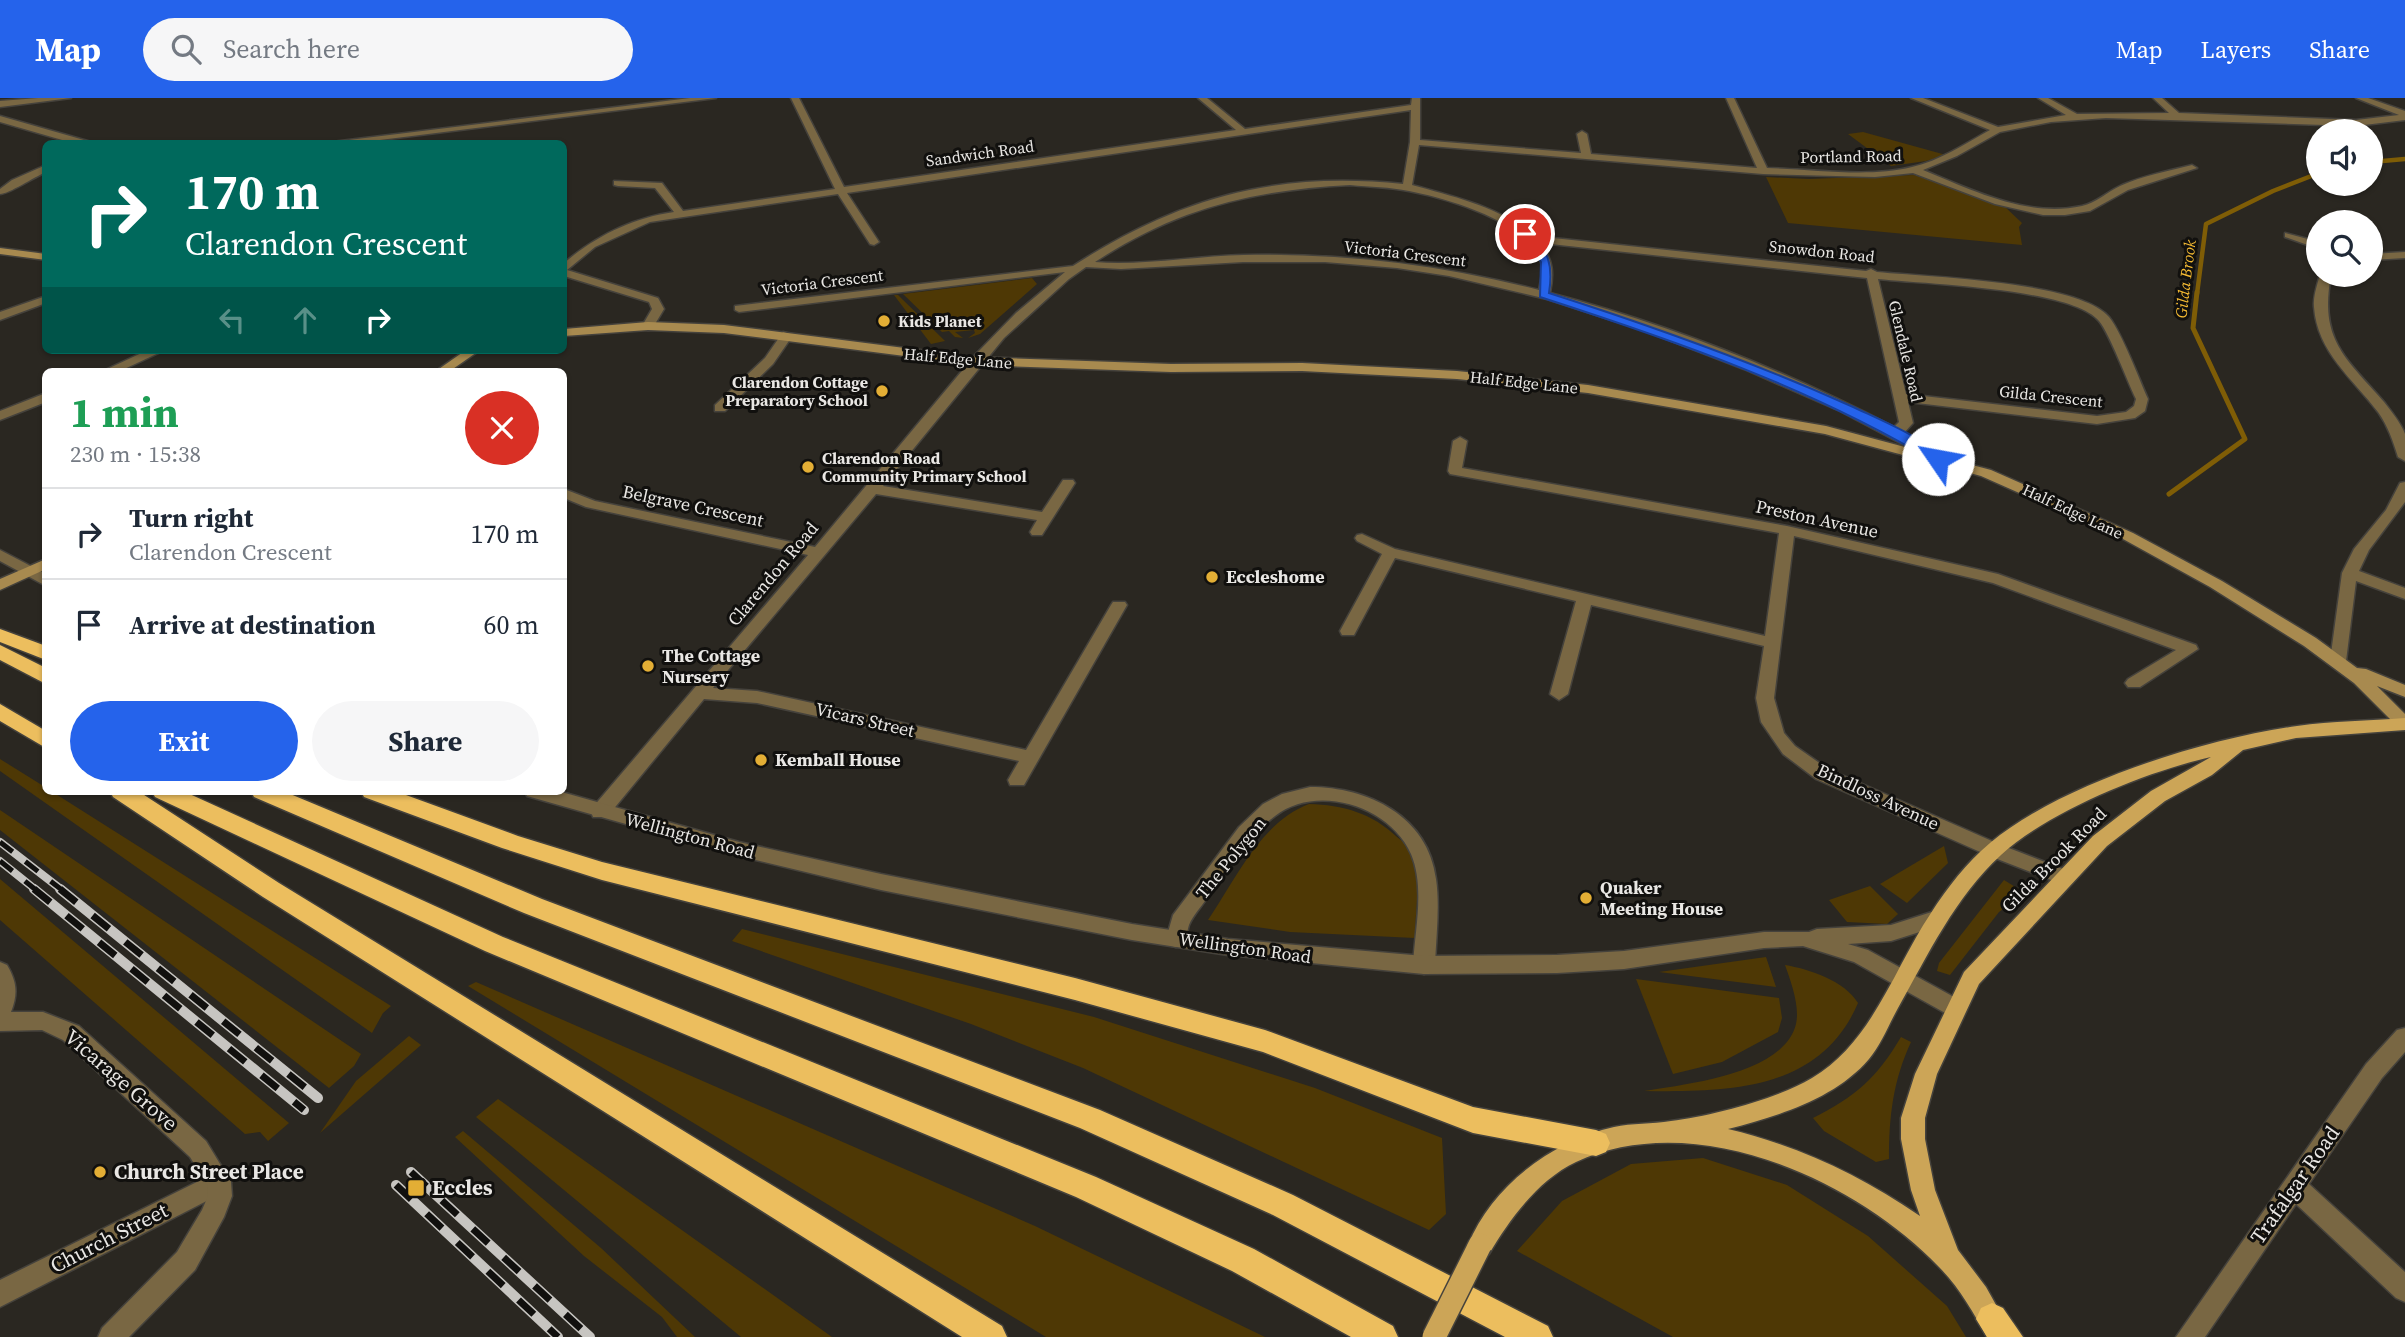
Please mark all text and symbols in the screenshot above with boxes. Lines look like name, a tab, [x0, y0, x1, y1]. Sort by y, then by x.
search box	[143, 18, 633, 81]
text: Map	[35, 27, 101, 72]
icon: search	[167, 30, 205, 68]
text: Search here	[223, 31, 360, 67]
text: Map	[2116, 33, 2163, 66]
text: Layers	[2201, 33, 2271, 66]
text: Share	[2309, 33, 2370, 66]
map controls	[2306, 119, 2383, 287]
button: sound	[2306, 119, 2383, 196]
street label: Sandwich Road	[924, 135, 1036, 171]
street label: Portland Road	[1800, 144, 1902, 168]
text: 170 m	[185, 158, 320, 225]
icon: right	[70, 168, 161, 259]
pin	[1495, 204, 1555, 264]
button: search	[2306, 210, 2383, 287]
icon: arrive	[1506, 215, 1544, 253]
text: Clarendon Crescent	[185, 222, 467, 266]
street label: Victoria Crescent	[1343, 235, 1468, 272]
street label: Snowdon Road	[1768, 235, 1876, 267]
water label: Gilda Brook	[2169, 238, 2201, 319]
street label: Victoria Crescent	[760, 263, 885, 300]
street label: Glendale Road	[1884, 298, 1928, 404]
icon: left	[213, 301, 251, 339]
icon: ahead	[286, 301, 324, 339]
icon: right	[359, 301, 397, 339]
place label: Kids Planet	[898, 310, 982, 332]
marker: Kids Planet	[876, 313, 892, 329]
street label: Half Edge Lane	[903, 342, 1013, 374]
street label: Half Edge Lane	[1469, 365, 1579, 399]
place label: Clarendon Cottage Preparatory School	[725, 371, 868, 411]
street label: Gilda Crescent	[1998, 380, 2105, 412]
text: 1 min	[70, 383, 179, 441]
marker: Clarendon Cottage Preparatory School	[874, 383, 890, 399]
button: close	[465, 391, 539, 465]
position arrow	[1901, 422, 1975, 496]
text: 230 m · 15:38	[70, 438, 201, 470]
place label: Clarendon Road Community Primary School	[822, 447, 1027, 487]
marker: Clarendon Road Community Primary School	[800, 459, 816, 475]
street label: Belgrave Crescent	[620, 478, 766, 533]
street label: Half Edge Lane	[2019, 478, 2127, 544]
street label: Preston Avenue	[1753, 493, 1881, 544]
text: Turn right	[129, 500, 253, 536]
icon: right	[70, 515, 108, 553]
text: 170 m	[471, 516, 539, 552]
street label: Clarendon Road	[722, 516, 824, 631]
text: Clarendon Crescent	[129, 536, 332, 568]
place label: Eccleshome	[1226, 564, 1325, 589]
marker: Eccleshome	[1204, 569, 1220, 585]
icon: arrive	[70, 606, 108, 644]
text: Arrive at destination	[129, 607, 376, 643]
text: 60 m	[484, 607, 539, 643]
place label: The Cottage Nursery	[662, 643, 760, 689]
marker: The Cottage Nursery	[640, 658, 656, 674]
street label: Vicars Street	[813, 696, 917, 743]
button: Exit	[70, 701, 298, 781]
button: Share	[312, 701, 539, 781]
place label: Kemball House	[775, 747, 901, 772]
marker: Kemball House	[753, 752, 769, 768]
street label: Bindloss Avenue	[1813, 757, 1943, 836]
street label: Gilda Brook Road	[1995, 801, 2112, 918]
street label: Wellington Road	[623, 806, 758, 865]
street label: The Polygon	[1190, 811, 1272, 904]
place label: Quaker Meeting House	[1600, 875, 1723, 921]
marker: Quaker Meeting House	[1578, 890, 1594, 906]
street label: Wellington Road	[1177, 926, 1313, 969]
street label: Vicarage Grove	[58, 1022, 184, 1137]
street label: Trafalgar Road	[2243, 1120, 2346, 1250]
place label: Church Street Place	[114, 1157, 304, 1186]
marker: Church Street Place	[92, 1164, 108, 1180]
place label: Eccles	[432, 1173, 493, 1202]
marker: Eccles	[406, 1178, 426, 1198]
street label: Church Street	[45, 1195, 173, 1280]

